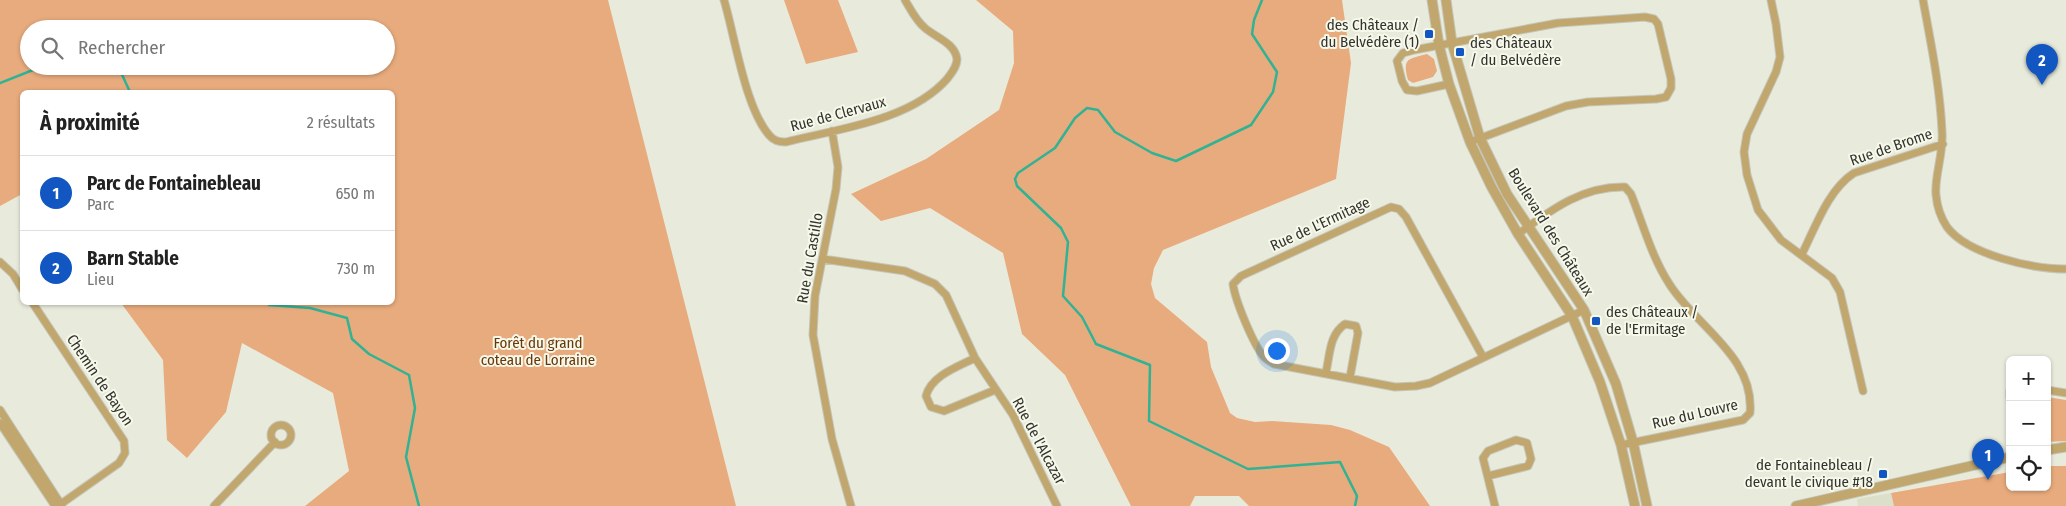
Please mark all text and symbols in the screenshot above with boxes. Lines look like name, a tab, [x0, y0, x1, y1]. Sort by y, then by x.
place label: des Châteaux / du Belvédère (1)	[1321, 16, 1419, 51]
search box	[20, 20, 395, 75]
marker: des Châteaux / du Belvédère (1)	[1423, 28, 1435, 40]
icon: search	[38, 34, 66, 62]
place label: des Châteaux / du Belvédère	[1470, 34, 1561, 69]
text: Rechercher	[78, 36, 165, 59]
pin: 2	[2026, 44, 2058, 85]
marker: des Châteaux / du Belvédère	[1454, 46, 1466, 58]
street label: Rue de Clervaux	[788, 92, 888, 135]
text: À proximité	[40, 110, 140, 136]
text: 2 résultats	[307, 113, 375, 132]
street label: Rue de Brome	[1848, 125, 1934, 169]
street label: Boulevard des Châteaux	[1504, 165, 1598, 300]
text: Parc de Fontainebleau	[87, 172, 261, 195]
text: 1	[53, 184, 59, 203]
text: 650 m	[335, 184, 375, 203]
street label: Rue de L'Ermitage	[1267, 193, 1373, 255]
text: Parc	[87, 195, 114, 214]
street label: Rue du Castillo	[793, 211, 827, 305]
text: Barn Stable	[87, 247, 179, 270]
text: 2	[52, 259, 60, 278]
text: 730 m	[337, 259, 375, 278]
text: Lieu	[87, 270, 114, 289]
place label: des Châteaux / de l'Ermitage	[1606, 303, 1698, 338]
marker: des Châteaux / de l'Ermitage	[1590, 315, 1602, 327]
street label: Chemin de Bayon	[63, 331, 137, 429]
park label: Forêt du grand coteau de Lorraine	[481, 334, 595, 369]
your location	[1264, 338, 1290, 364]
map controls	[2006, 356, 2051, 491]
button: +	[2006, 356, 2051, 401]
street label: Rue de l'Alcazar	[1009, 394, 1070, 488]
street label: Rue du Louvre	[1650, 395, 1740, 433]
button: −	[2006, 401, 2051, 446]
pin: 1	[1972, 439, 2004, 480]
button: locate	[2006, 446, 2051, 491]
place label: de Fontainebleau / devant le civique #18	[1745, 456, 1873, 491]
marker: de Fontainebleau / devant le civique #18	[1877, 468, 1889, 480]

